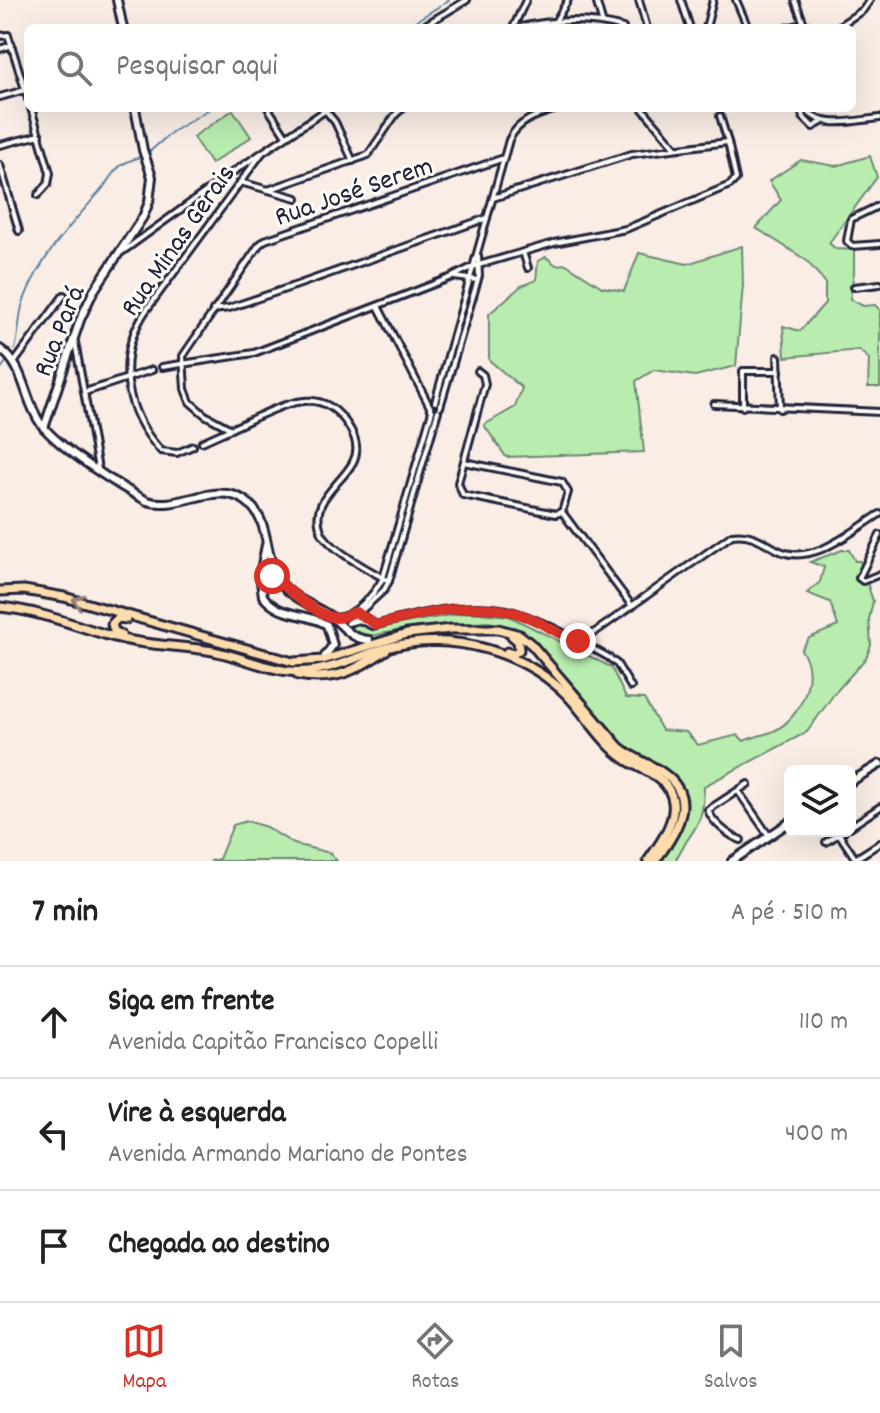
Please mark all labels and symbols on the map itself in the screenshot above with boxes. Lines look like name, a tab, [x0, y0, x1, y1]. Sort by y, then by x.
street label: Rua José Serem	[270, 148, 439, 239]
street label: Rua Minas Gerais	[113, 158, 248, 326]
street label: Rua Pará	[25, 280, 98, 384]
route start	[254, 558, 290, 594]
one-way arrow	[72, 594, 86, 610]
route end	[560, 623, 596, 659]

